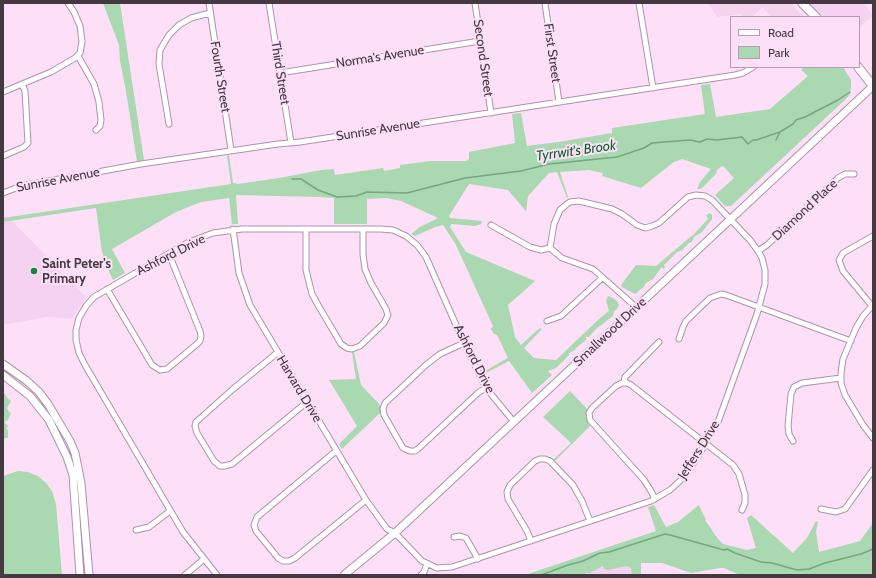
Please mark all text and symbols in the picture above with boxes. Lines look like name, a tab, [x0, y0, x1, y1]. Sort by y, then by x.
legend	[730, 16, 860, 68]
street label: Second Street	[470, 18, 496, 98]
street label: First Street	[540, 22, 564, 84]
text: Road	[768, 25, 794, 40]
street label: Fourth Street	[207, 40, 233, 114]
street label: Third Street	[267, 40, 293, 106]
street label: Norma's Avenue	[335, 42, 425, 72]
text: Park	[768, 45, 790, 60]
street label: Sunrise Avenue	[335, 116, 421, 144]
water label: Tyrrwit's Brook	[535, 137, 617, 165]
street label: Sunrise Avenue	[15, 164, 101, 196]
street label: Diamond Place	[769, 176, 841, 244]
street label: Ashford Drive	[134, 231, 208, 279]
place label: Saint Peter's Primary	[42, 256, 111, 287]
marker: Saint Peter's Primary	[29, 266, 39, 276]
street label: Smallwood Drive	[570, 294, 650, 370]
street label: Ashford Drive	[450, 322, 498, 396]
street label: Harvard Drive	[273, 353, 325, 425]
street label: Jeffers Drive	[675, 418, 723, 482]

